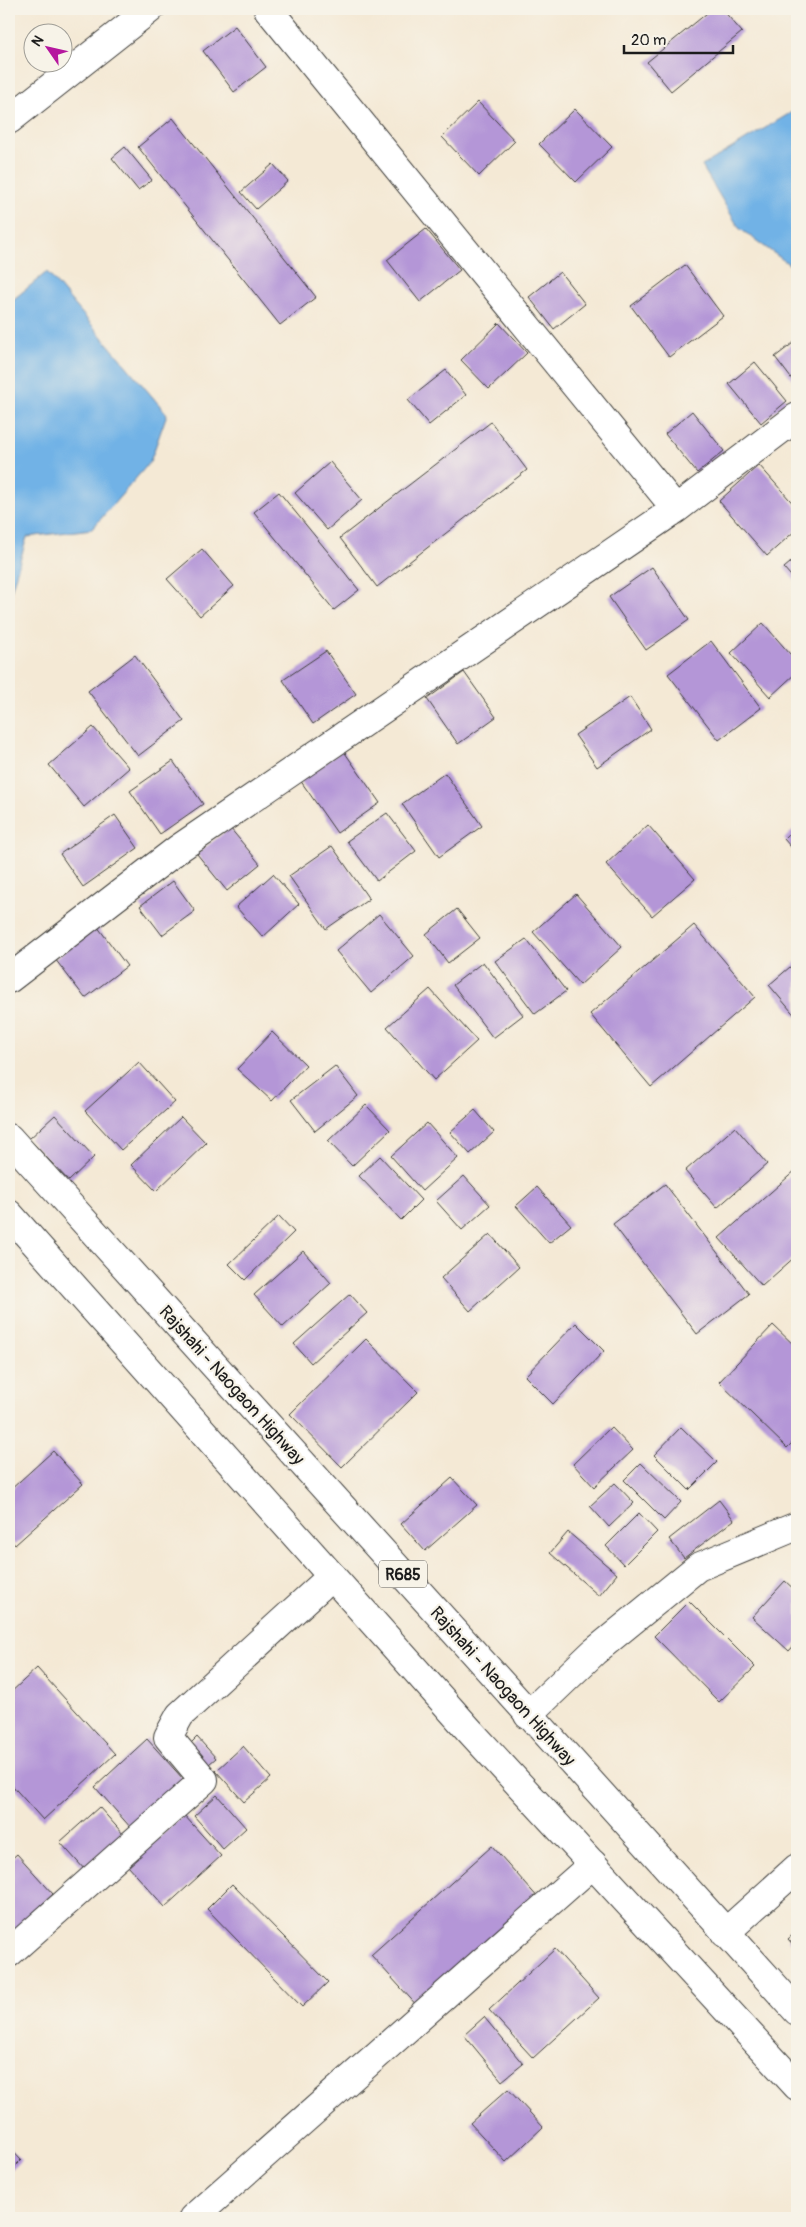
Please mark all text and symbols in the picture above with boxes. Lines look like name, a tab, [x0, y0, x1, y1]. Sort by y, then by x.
north arrow	[22, 22, 72, 72]
scale bar	[624, 22, 732, 54]
text: 20 m	[631, 31, 666, 50]
text: N	[28, 32, 47, 50]
street label: Rajshahi - Naogaon Highway	[154, 1301, 310, 1470]
road number: R685	[379, 1560, 427, 1588]
street label: Rajshahi - Naogaon Highway	[425, 1602, 581, 1771]

